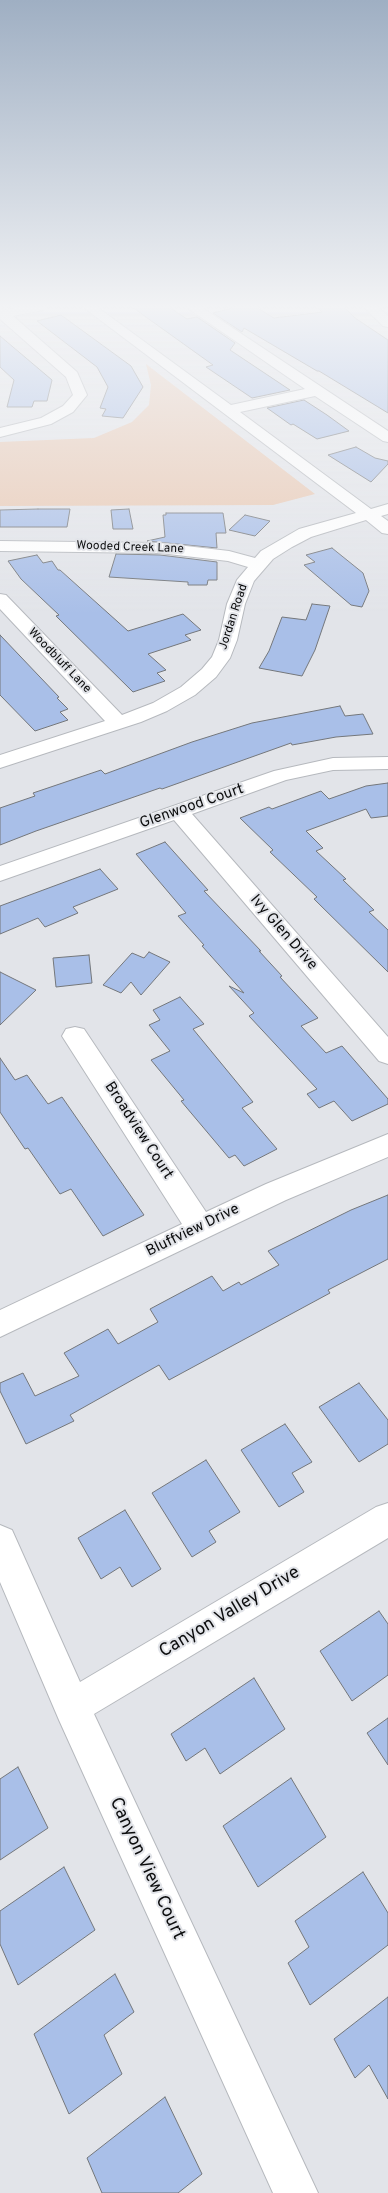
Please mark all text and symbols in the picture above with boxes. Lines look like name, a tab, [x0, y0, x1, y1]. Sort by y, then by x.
street label: Wooded Creek Lane	[76, 539, 184, 557]
street label: Jordan Road	[217, 582, 251, 652]
street label: Woodbluff Lane	[24, 626, 94, 696]
street label: Glenwood Court	[138, 781, 246, 833]
street label: Ivy Glen Drive	[245, 892, 321, 974]
street label: Broadview Court	[100, 1079, 176, 1183]
street label: Bluffview Drive	[143, 1201, 243, 1261]
street label: Canyon Valley Drive	[156, 1562, 304, 1664]
street label: Canyon View Court	[104, 1795, 188, 1943]

